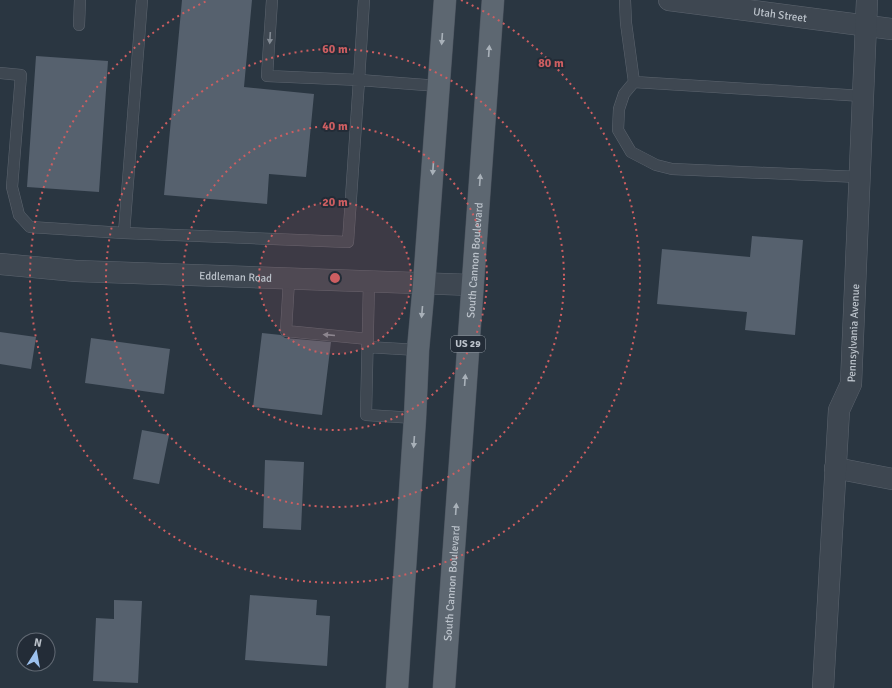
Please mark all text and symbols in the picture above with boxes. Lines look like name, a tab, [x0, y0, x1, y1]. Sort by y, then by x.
street label: Utah Street	[752, 5, 808, 24]
one-way arrow	[266, 32, 273, 44]
one-way arrow	[439, 33, 446, 45]
text: 60 m	[322, 42, 348, 57]
one-way arrow	[486, 45, 493, 57]
text: 80 m	[538, 56, 564, 71]
text: 40 m	[322, 119, 348, 134]
one-way arrow	[429, 163, 436, 175]
one-way arrow	[476, 174, 483, 186]
text: 20 m	[322, 195, 348, 210]
street label: South Cannon Boulevard	[464, 202, 485, 318]
street label: Eddleman Road	[199, 269, 272, 284]
centre of rings	[328, 271, 342, 285]
street label: Pennsylvania Avenue	[845, 284, 862, 383]
one-way arrow	[418, 306, 425, 318]
one-way arrow	[323, 332, 335, 338]
road number: US 29	[451, 336, 485, 352]
one-way arrow	[462, 374, 469, 386]
one-way arrow	[410, 436, 417, 448]
one-way arrow	[453, 503, 460, 515]
street label: South Cannon Boulevard	[441, 525, 462, 641]
north arrow	[16, 632, 56, 672]
text: N	[33, 636, 43, 650]

